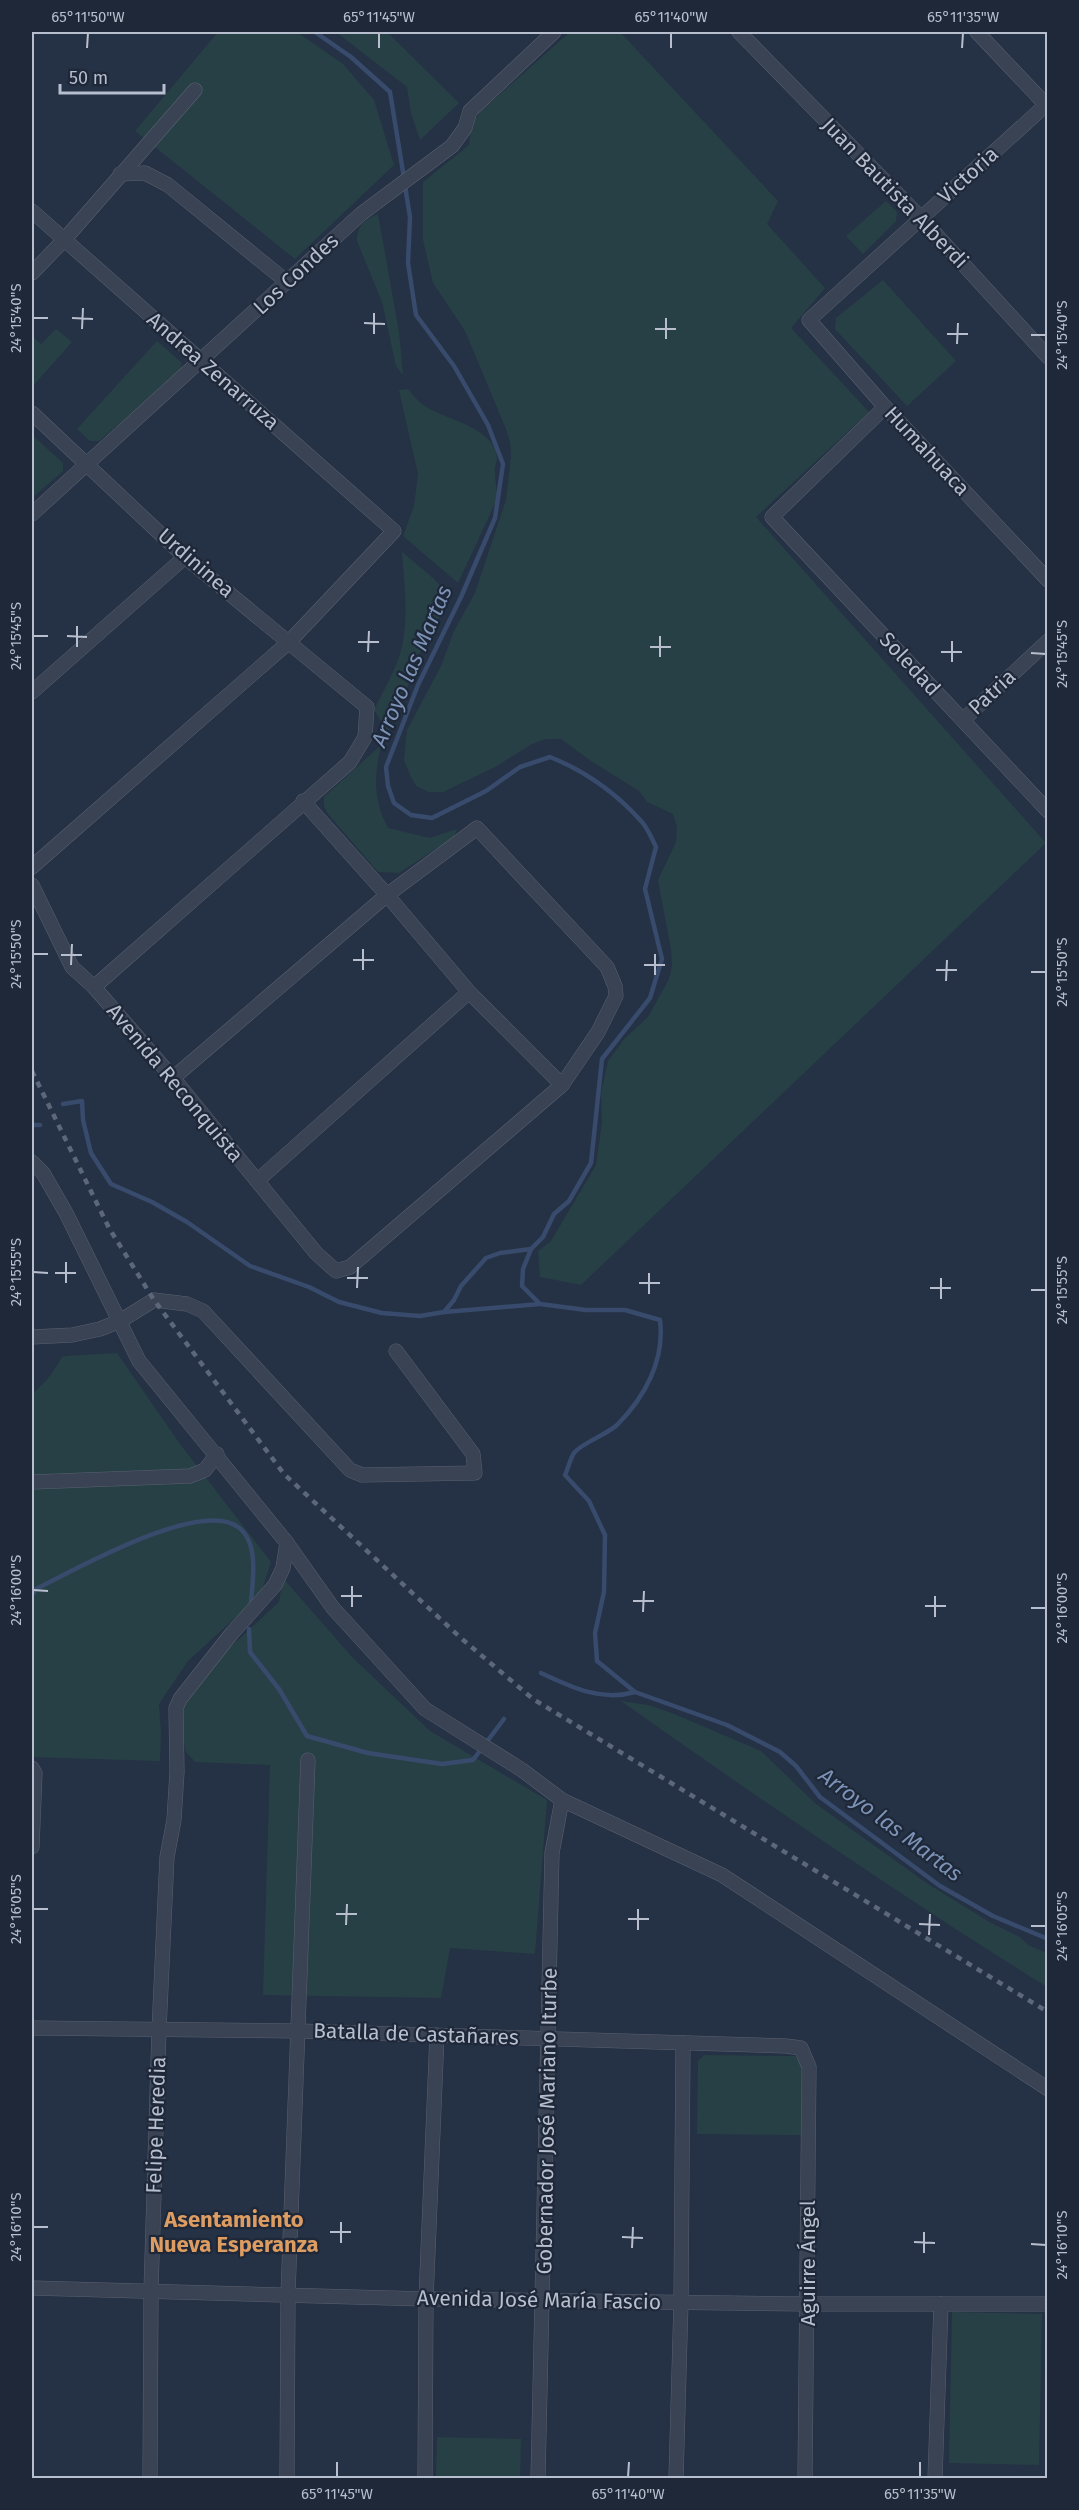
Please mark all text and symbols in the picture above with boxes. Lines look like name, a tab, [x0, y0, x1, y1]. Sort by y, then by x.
text: 65°11'50"W	[51, 8, 125, 26]
text: 65°11'45"W	[343, 8, 416, 26]
text: 65°11'40"W	[634, 8, 708, 26]
text: 65°11'35"W	[927, 8, 1000, 26]
scale bar	[60, 57, 164, 95]
text: 50 m	[69, 67, 108, 89]
street label: Juan Bautista Alberdi	[816, 112, 974, 274]
street label: Victoria	[932, 141, 1004, 209]
street label: Los Condes	[248, 228, 344, 320]
text: 24°15'40"S	[7, 283, 25, 353]
text: 24°15'40"S	[1053, 300, 1071, 370]
street label: Andrea Zenarruza	[141, 306, 285, 436]
street label: Humahuaca	[879, 401, 975, 501]
street label: Urdininea	[152, 523, 240, 603]
water label: Arroyo las Martas	[365, 581, 458, 752]
text: 24°15'45"S	[7, 602, 25, 670]
text: 24°15'45"S	[1053, 620, 1071, 688]
street label: Soledad	[874, 627, 946, 701]
street label: Patria	[963, 664, 1021, 720]
text: 24°15'50"S	[7, 919, 25, 989]
text: 24°15'50"S	[1053, 937, 1071, 1007]
street label: Avenida Reconquista	[101, 998, 249, 1168]
text: 24°15'55"S	[7, 1238, 25, 1306]
text: 24°15'55"S	[1053, 1256, 1071, 1324]
text: 24°16'00"S	[7, 1555, 25, 1625]
text: 24°16'00"S	[1053, 1573, 1071, 1643]
water label: Arroyo las Martas	[813, 1761, 968, 1887]
text: 24°16'05"S	[7, 1874, 25, 1944]
text: 24°16'05"S	[1053, 1891, 1071, 1961]
street label: Gobernador José Mariano Iturbe	[531, 1967, 563, 2275]
street label: Batalla de Castañares	[313, 2017, 519, 2051]
street label: Felipe Heredia	[141, 2056, 171, 2194]
text: 24°16'10"S	[7, 2192, 25, 2262]
street label: Aguirre Ángel	[795, 2200, 821, 2326]
district label: Asentamiento Nueva Esperanza	[149, 2206, 319, 2258]
text: 24°16'10"S	[1053, 2210, 1071, 2280]
street label: Avenida José María Fascio	[417, 2285, 661, 2315]
text: 65°11'45"W	[301, 2485, 374, 2503]
text: 65°11'40"W	[591, 2485, 665, 2503]
text: 65°11'35"W	[884, 2485, 957, 2503]

